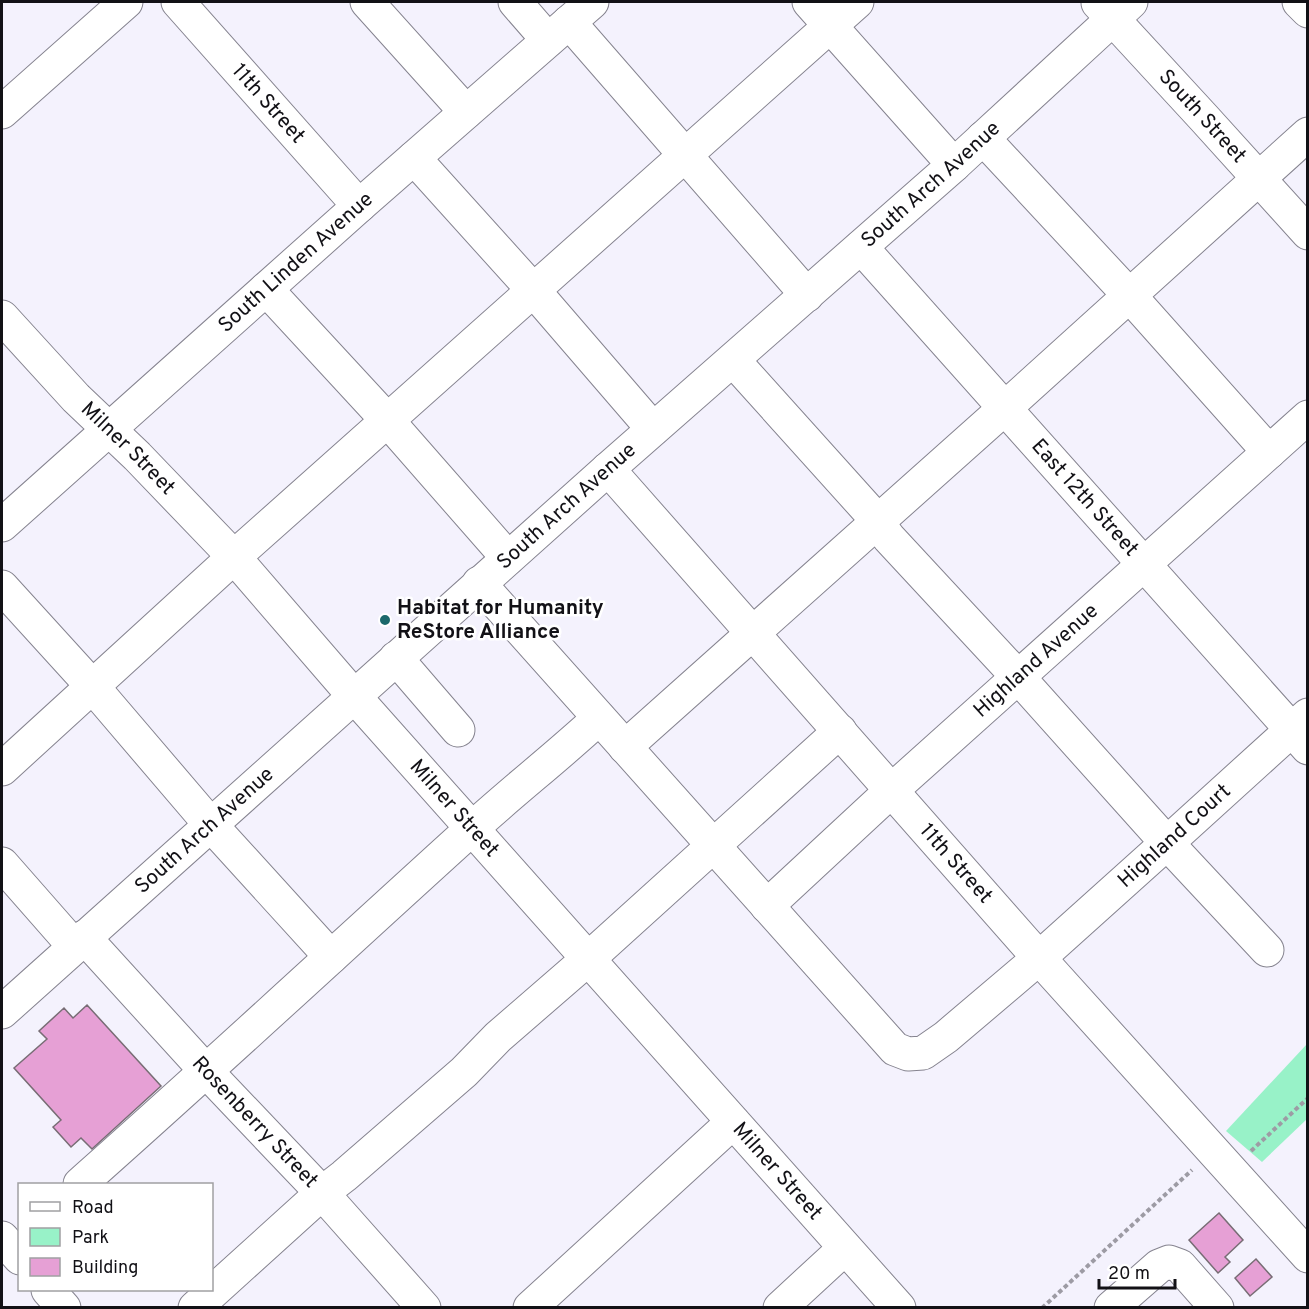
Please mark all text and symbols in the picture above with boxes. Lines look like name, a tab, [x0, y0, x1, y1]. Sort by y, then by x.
street label: 11th Street	[226, 58, 311, 149]
street label: South Street	[1152, 64, 1252, 169]
street label: South Arch Avenue	[856, 115, 1006, 254]
street label: South Linden Avenue	[213, 186, 379, 339]
street label: Milner Street	[75, 396, 181, 501]
street label: East 12th Street	[1025, 433, 1144, 562]
street label: South Arch Avenue	[491, 437, 642, 576]
place label: Habitat for Humanity ReStore Alliance	[397, 595, 604, 646]
street label: Highland Avenue	[968, 598, 1104, 724]
marker: Habitat for Humanity ReStore Alliance	[378, 613, 392, 627]
street label: Milner Street	[403, 754, 505, 863]
street label: South Arch Avenue	[129, 761, 280, 900]
street label: Highland Court	[1112, 778, 1237, 894]
street label: 11th Street	[913, 818, 998, 909]
street label: Rosenberry Street	[186, 1051, 324, 1194]
street label: Milner Street	[726, 1117, 828, 1226]
legend	[18, 1183, 213, 1291]
text: Road	[72, 1197, 114, 1220]
text: Park	[72, 1227, 109, 1250]
scale bar	[1099, 1252, 1176, 1290]
text: Building	[72, 1257, 138, 1280]
text: 20 m	[1108, 1263, 1150, 1286]

